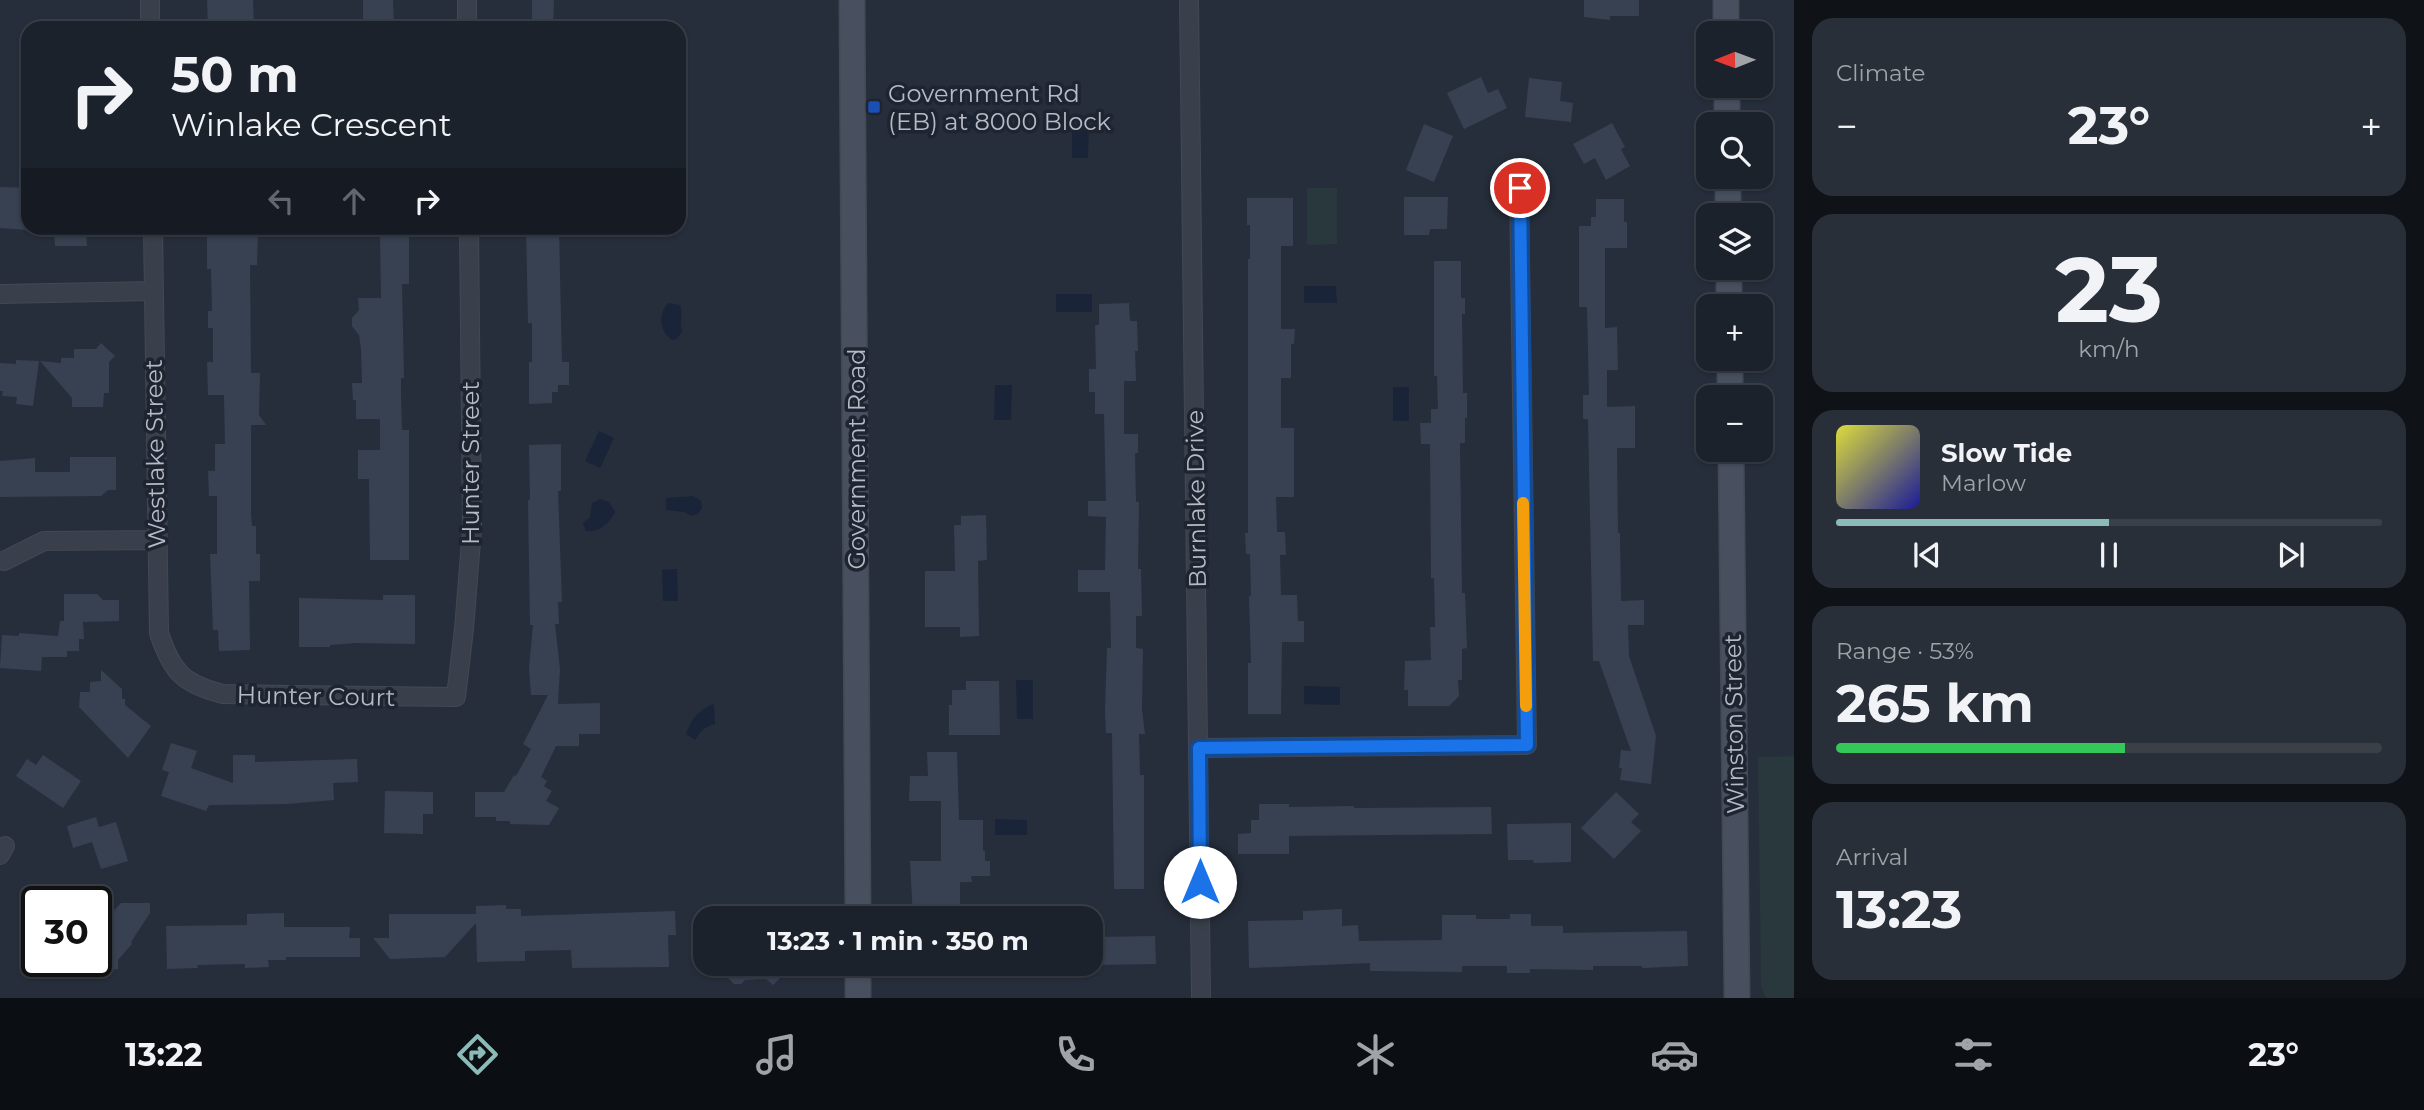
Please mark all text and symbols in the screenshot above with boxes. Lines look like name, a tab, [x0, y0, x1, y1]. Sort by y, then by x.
north arrow	[1696, 21, 1773, 98]
map controls	[1696, 21, 1773, 462]
text: 50 m	[171, 45, 299, 104]
icon: right	[56, 49, 147, 140]
text: Climate	[1836, 59, 1925, 87]
place label: Government Rd (EB) at 8000 Block	[888, 79, 1112, 136]
text: 23°	[2068, 94, 2150, 157]
marker: Government Rd (EB) at 8000 Block	[866, 99, 882, 115]
text: −	[1836, 103, 1858, 150]
text: +	[2360, 103, 2382, 150]
text: Winlake Crescent	[171, 105, 452, 144]
button: search	[1696, 112, 1773, 189]
pin	[1490, 158, 1550, 218]
icon: arrive	[1501, 169, 1539, 207]
icon: left	[262, 182, 300, 220]
icon: ahead	[335, 182, 373, 220]
icon: right	[408, 182, 446, 220]
button: layers	[1696, 203, 1773, 280]
text: 23	[2055, 234, 2163, 345]
button: +	[1696, 294, 1773, 371]
text: km/h	[2078, 335, 2140, 363]
street label: Government Road	[842, 348, 871, 570]
street label: Westlake Street	[139, 359, 171, 549]
street label: Hunter Street	[456, 381, 485, 545]
button: −	[1696, 385, 1773, 462]
street label: Burnlake Drive	[1180, 410, 1212, 588]
text: Slow Tide	[1941, 437, 2072, 469]
text: Marlow	[1941, 469, 2026, 497]
icon: previous	[1908, 536, 1946, 574]
icon: pause	[2090, 536, 2128, 574]
icon: next	[2272, 536, 2310, 574]
street label: Winston Street	[1718, 633, 1750, 814]
text: Range · 53%	[1836, 637, 1974, 665]
text: 265 km	[1836, 672, 2034, 735]
street label: Hunter Court	[236, 680, 396, 712]
text: Arrival	[1836, 843, 1909, 871]
position arrow	[1163, 845, 1237, 919]
text: 13:23	[1836, 878, 1962, 941]
speed limit sign: 30	[21, 886, 112, 977]
text: 13:23 · 1 min · 350 m	[767, 925, 1029, 957]
icon: directions	[453, 1030, 502, 1079]
icon: music	[752, 1030, 801, 1079]
icon: phone	[1051, 1030, 1100, 1079]
icon: climate	[1351, 1030, 1400, 1079]
icon: car	[1650, 1030, 1699, 1079]
icon: filters	[1949, 1030, 1998, 1079]
text: 13:22	[125, 1035, 203, 1074]
text: 23°	[2248, 1035, 2299, 1074]

